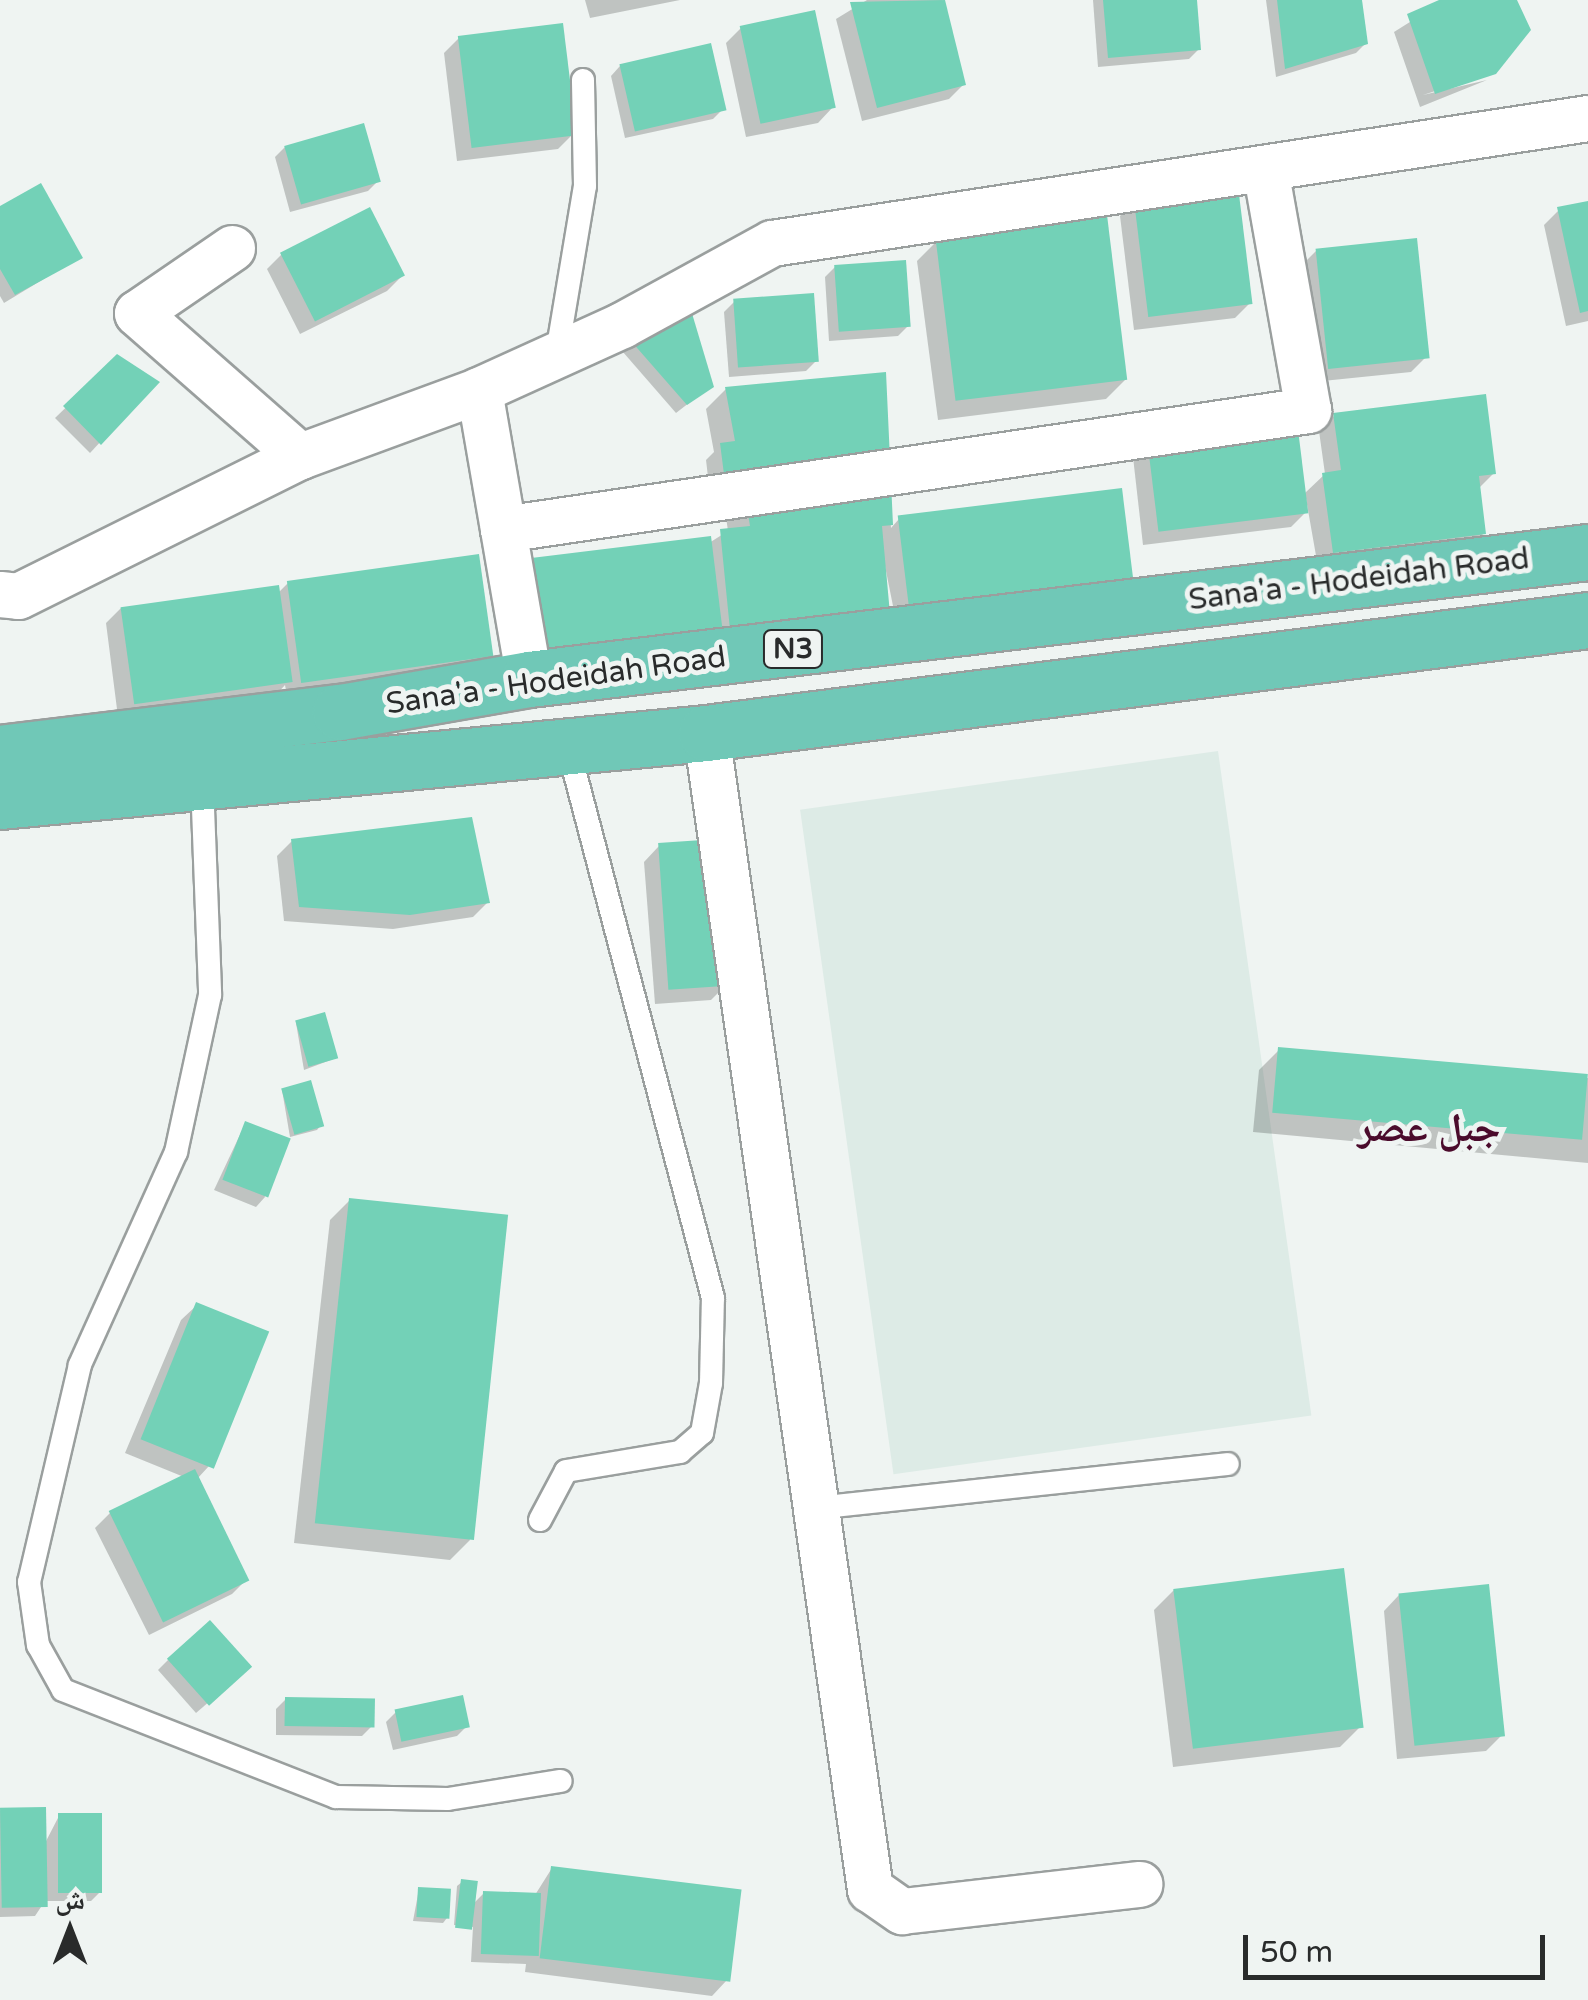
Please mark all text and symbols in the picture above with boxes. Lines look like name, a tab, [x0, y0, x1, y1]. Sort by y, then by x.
street label: Sana'a - Hodeidah Road	[1187, 541, 1531, 619]
road number: N3	[760, 626, 826, 672]
street label: Sana'a - Hodeidah Road	[384, 639, 728, 723]
district label: جبل عصر	[1357, 1104, 1501, 1152]
north arrow	[20, 1880, 120, 1980]
text: ش	[55, 1883, 85, 1917]
scale bar	[1248, 1915, 1550, 1977]
text: 50 m	[1260, 1934, 1333, 1971]

